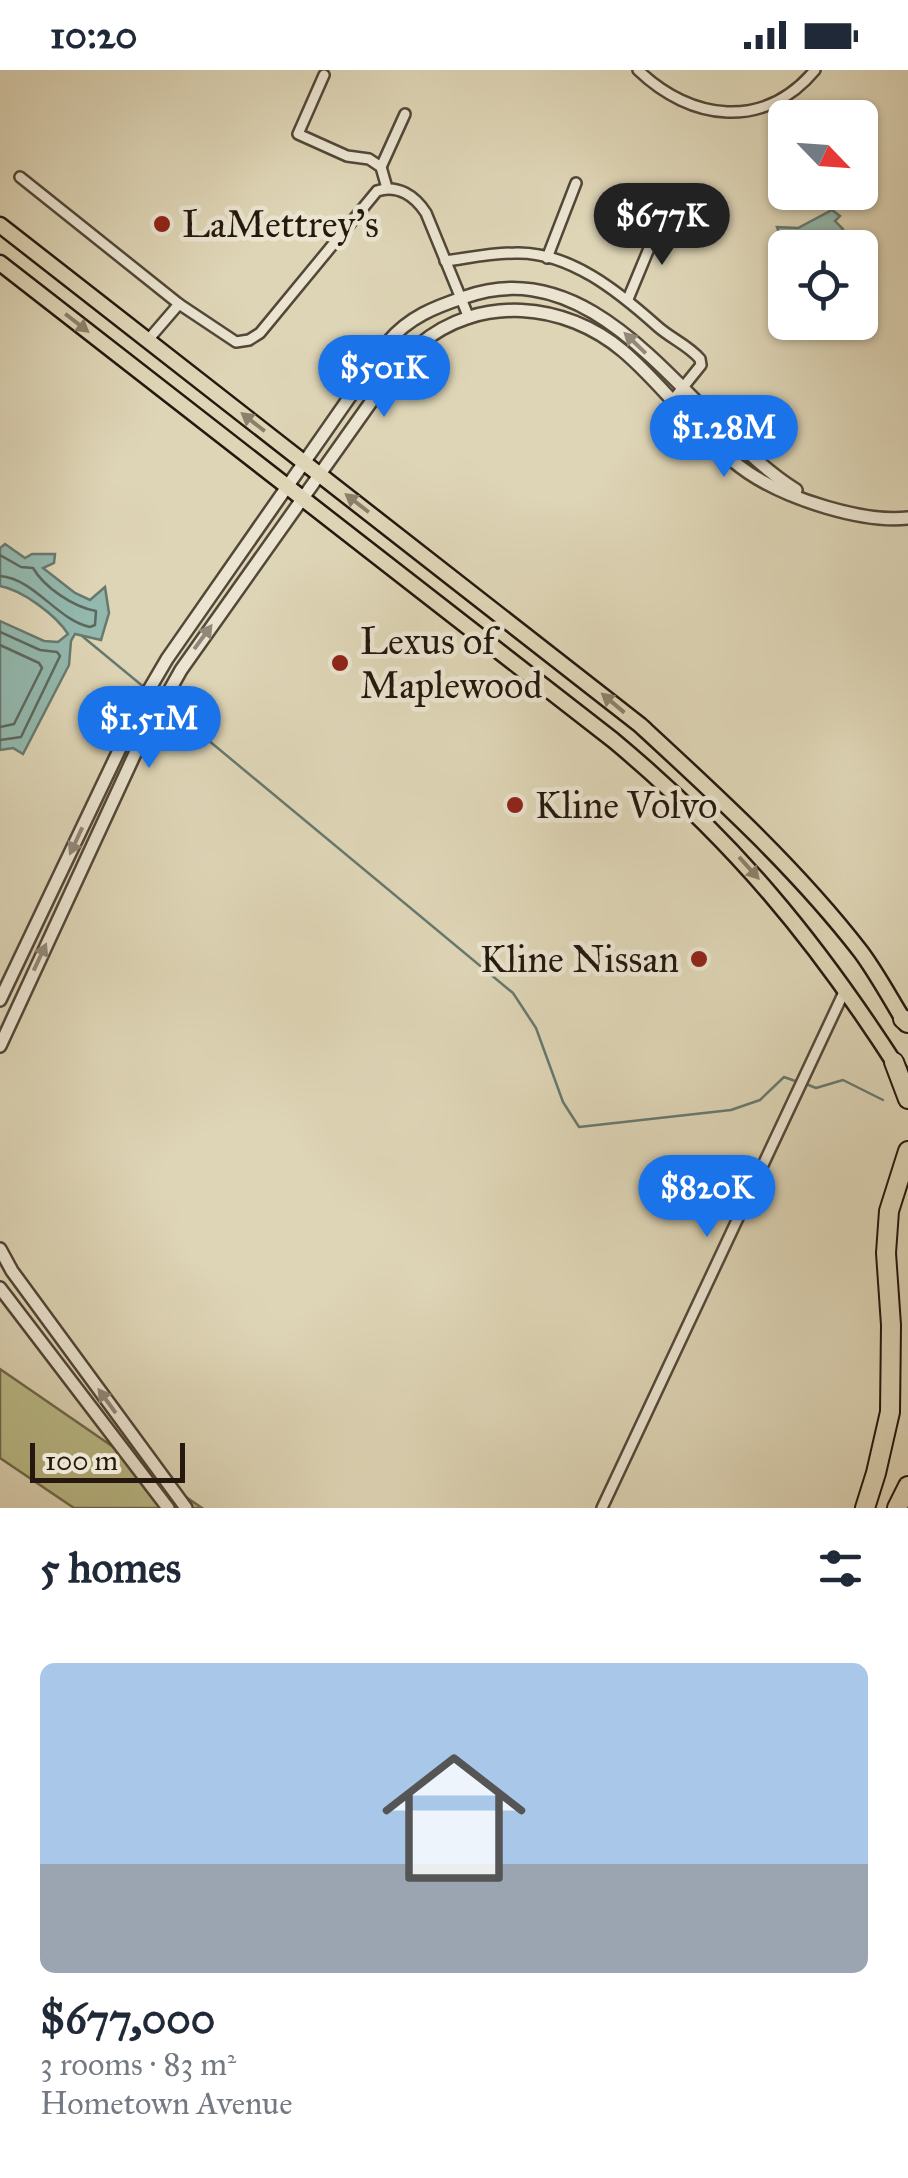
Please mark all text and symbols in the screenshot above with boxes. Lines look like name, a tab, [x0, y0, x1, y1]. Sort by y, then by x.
text: 10:20	[50, 12, 137, 58]
north arrow	[768, 100, 878, 210]
map controls	[768, 100, 878, 340]
pin: $677K	[592, 183, 732, 268]
text: $677K	[616, 196, 708, 235]
place label: LaMettrey's	[182, 201, 379, 247]
marker: LaMettrey's	[151, 213, 173, 235]
button: locate	[768, 230, 878, 340]
one-way arrow	[64, 312, 89, 333]
one-way arrow	[623, 332, 647, 355]
pin: $501K	[314, 335, 454, 420]
text: $501K	[340, 348, 428, 387]
pin: $1.28M	[643, 395, 805, 480]
text: $1.28M	[672, 408, 776, 447]
one-way arrow	[240, 412, 266, 432]
one-way arrow	[345, 492, 371, 513]
place label: Lexus of Maplewood	[360, 618, 543, 708]
one-way arrow	[193, 624, 212, 650]
marker: Lexus of Maplewood	[329, 652, 351, 674]
pin: $1.51M	[68, 686, 230, 771]
one-way arrow	[601, 693, 626, 714]
text: $1.51M	[100, 699, 198, 738]
place label: Kline Volvo	[535, 782, 718, 828]
marker: Kline Volvo	[504, 794, 526, 816]
one-way arrow	[67, 826, 84, 855]
one-way arrow	[737, 856, 760, 880]
place label: Kline Nissan	[480, 936, 679, 982]
one-way arrow	[32, 942, 49, 971]
marker: Kline Nissan	[688, 948, 710, 970]
pin: $820K	[637, 1155, 777, 1240]
text: $820K	[660, 1168, 754, 1207]
one-way arrow	[98, 1388, 118, 1414]
scale bar	[30, 1438, 185, 1482]
text: 100 m	[45, 1443, 118, 1478]
icon: filters	[813, 1541, 868, 1596]
text: 5 homes	[40, 1542, 181, 1594]
icon: home	[364, 1728, 544, 1908]
text: $677,000	[40, 1993, 215, 2045]
text: 3 rooms · 83 m²	[40, 2045, 236, 2084]
text: Hometown Avenue	[40, 2084, 292, 2123]

